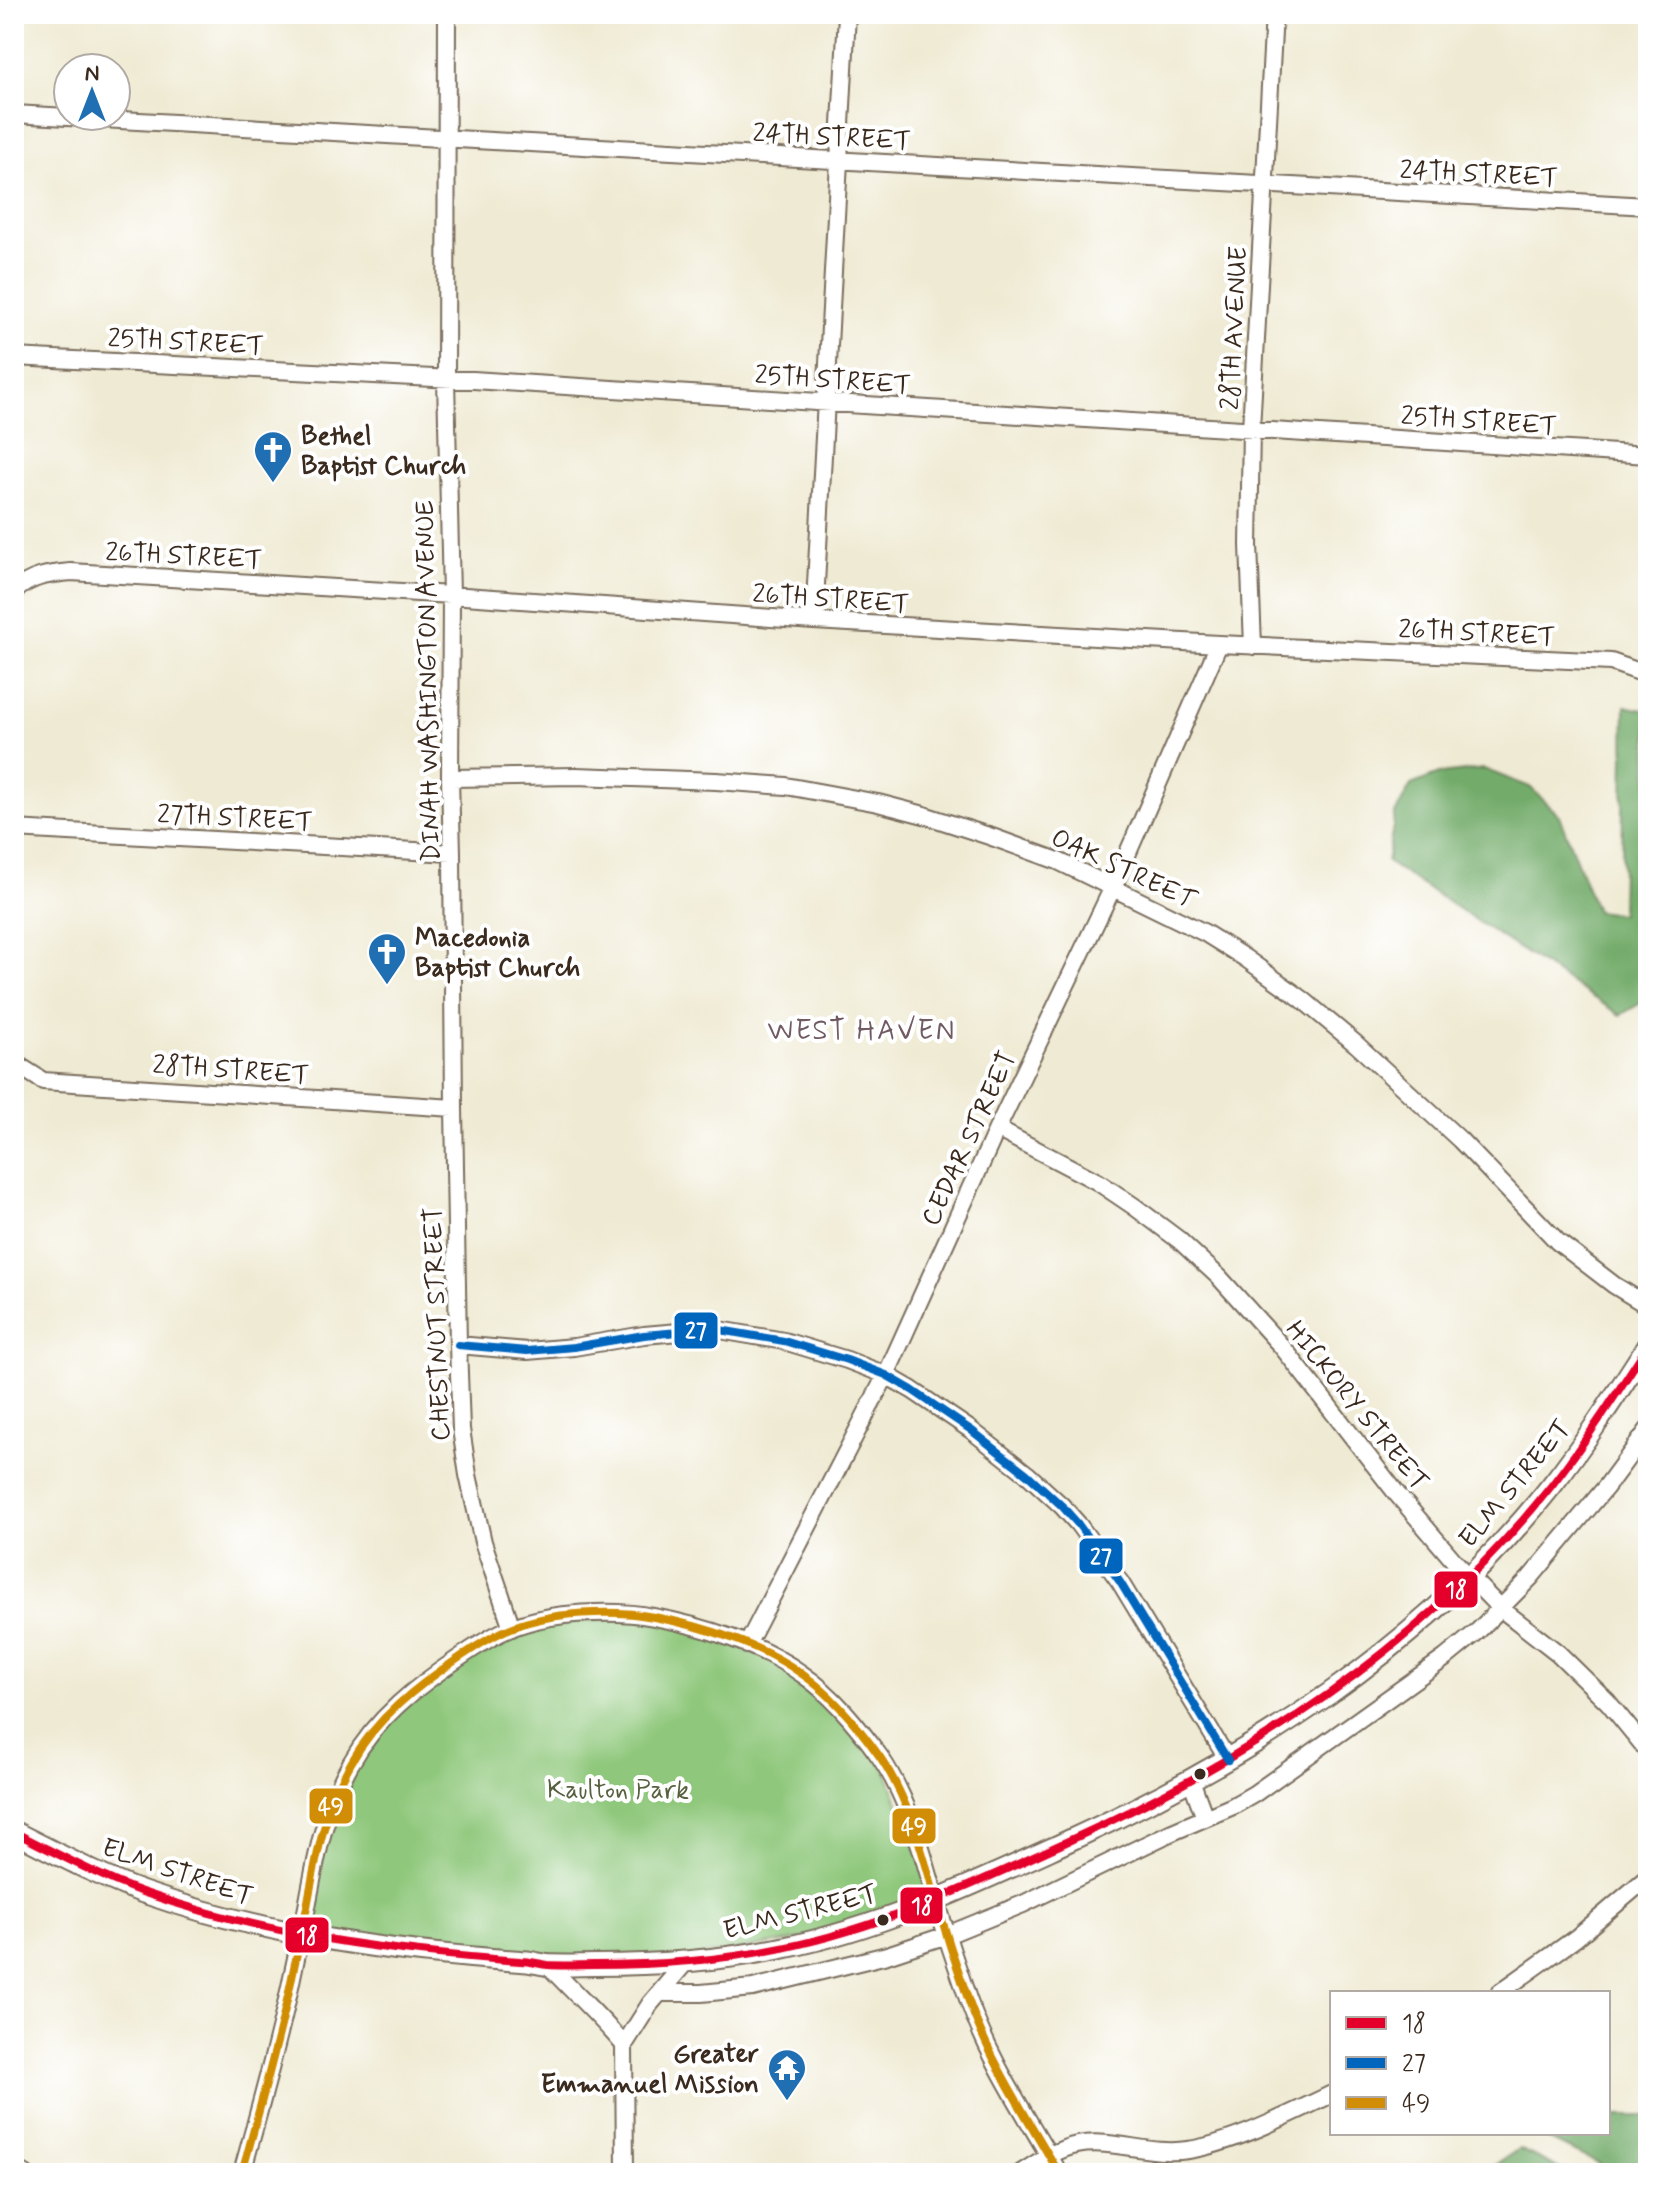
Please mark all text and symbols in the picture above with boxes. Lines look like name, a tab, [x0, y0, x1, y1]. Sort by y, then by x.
north arrow	[52, 52, 132, 132]
text: N	[85, 60, 99, 88]
street label: 24TH STREET	[752, 117, 912, 159]
street label: 24TH STREET	[1399, 154, 1559, 196]
street label: 28TH AVENUE	[1214, 245, 1256, 411]
street label: 25TH STREET	[107, 322, 265, 364]
street label: 25TH STREET	[754, 359, 912, 403]
street label: 25TH STREET	[1400, 400, 1558, 444]
place label: Bethel Baptist Church	[301, 420, 466, 484]
church icon: Bethel Baptist Church	[252, 429, 294, 484]
street label: DINAH WASHINGTON AVENUE	[409, 500, 449, 862]
street label: 26TH STREET	[105, 536, 263, 578]
street label: 26TH STREET	[751, 578, 910, 622]
street label: 26TH STREET	[1398, 613, 1556, 655]
street label: 27TH STREET	[156, 798, 314, 840]
street label: OAK STREET	[1045, 821, 1202, 919]
place label: Macedonia Baptist Church	[415, 922, 580, 986]
church icon: Macedonia Baptist Church	[366, 931, 408, 986]
district label: WEST HAVEN	[768, 1013, 956, 1050]
street label: CEDAR STREET	[914, 1046, 1025, 1232]
street label: 28TH STREET	[151, 1049, 310, 1093]
street label: CHESTNUT STREET	[417, 1206, 459, 1442]
line badge: 27	[673, 1311, 719, 1350]
street label: HICKORY STREET	[1277, 1314, 1436, 1498]
text: 27	[685, 1318, 707, 1346]
street label: ELM STREET	[1452, 1413, 1579, 1556]
line badge: 27	[1078, 1537, 1124, 1575]
text: 27	[1090, 1544, 1112, 1572]
line badge: 18	[1433, 1570, 1479, 1609]
text: 18	[1445, 1577, 1467, 1605]
unlabelled marker	[1192, 1766, 1208, 1782]
park label: Kaulton Park	[547, 1774, 689, 1808]
line badge: 49	[308, 1787, 354, 1825]
text: 49	[318, 1794, 344, 1822]
line badge: 49	[891, 1807, 937, 1845]
text: 49	[901, 1814, 927, 1842]
street label: ELM STREET	[97, 1831, 257, 1915]
street label: ELM STREET	[720, 1877, 881, 1948]
line badge: 18	[899, 1886, 944, 1925]
text: 18	[911, 1893, 933, 1921]
unlabelled marker	[875, 1912, 891, 1928]
line badge: 18	[284, 1916, 330, 1954]
text: 18	[296, 1923, 318, 1951]
legend	[1330, 1991, 1610, 2135]
text: 18	[1402, 2009, 1426, 2040]
place label: Greater Emmanuel Mission	[541, 2038, 759, 2102]
temple icon: Greater Emmanuel Mission	[766, 2047, 808, 2102]
text: 27	[1402, 2049, 1426, 2080]
text: 49	[1402, 2089, 1430, 2120]

